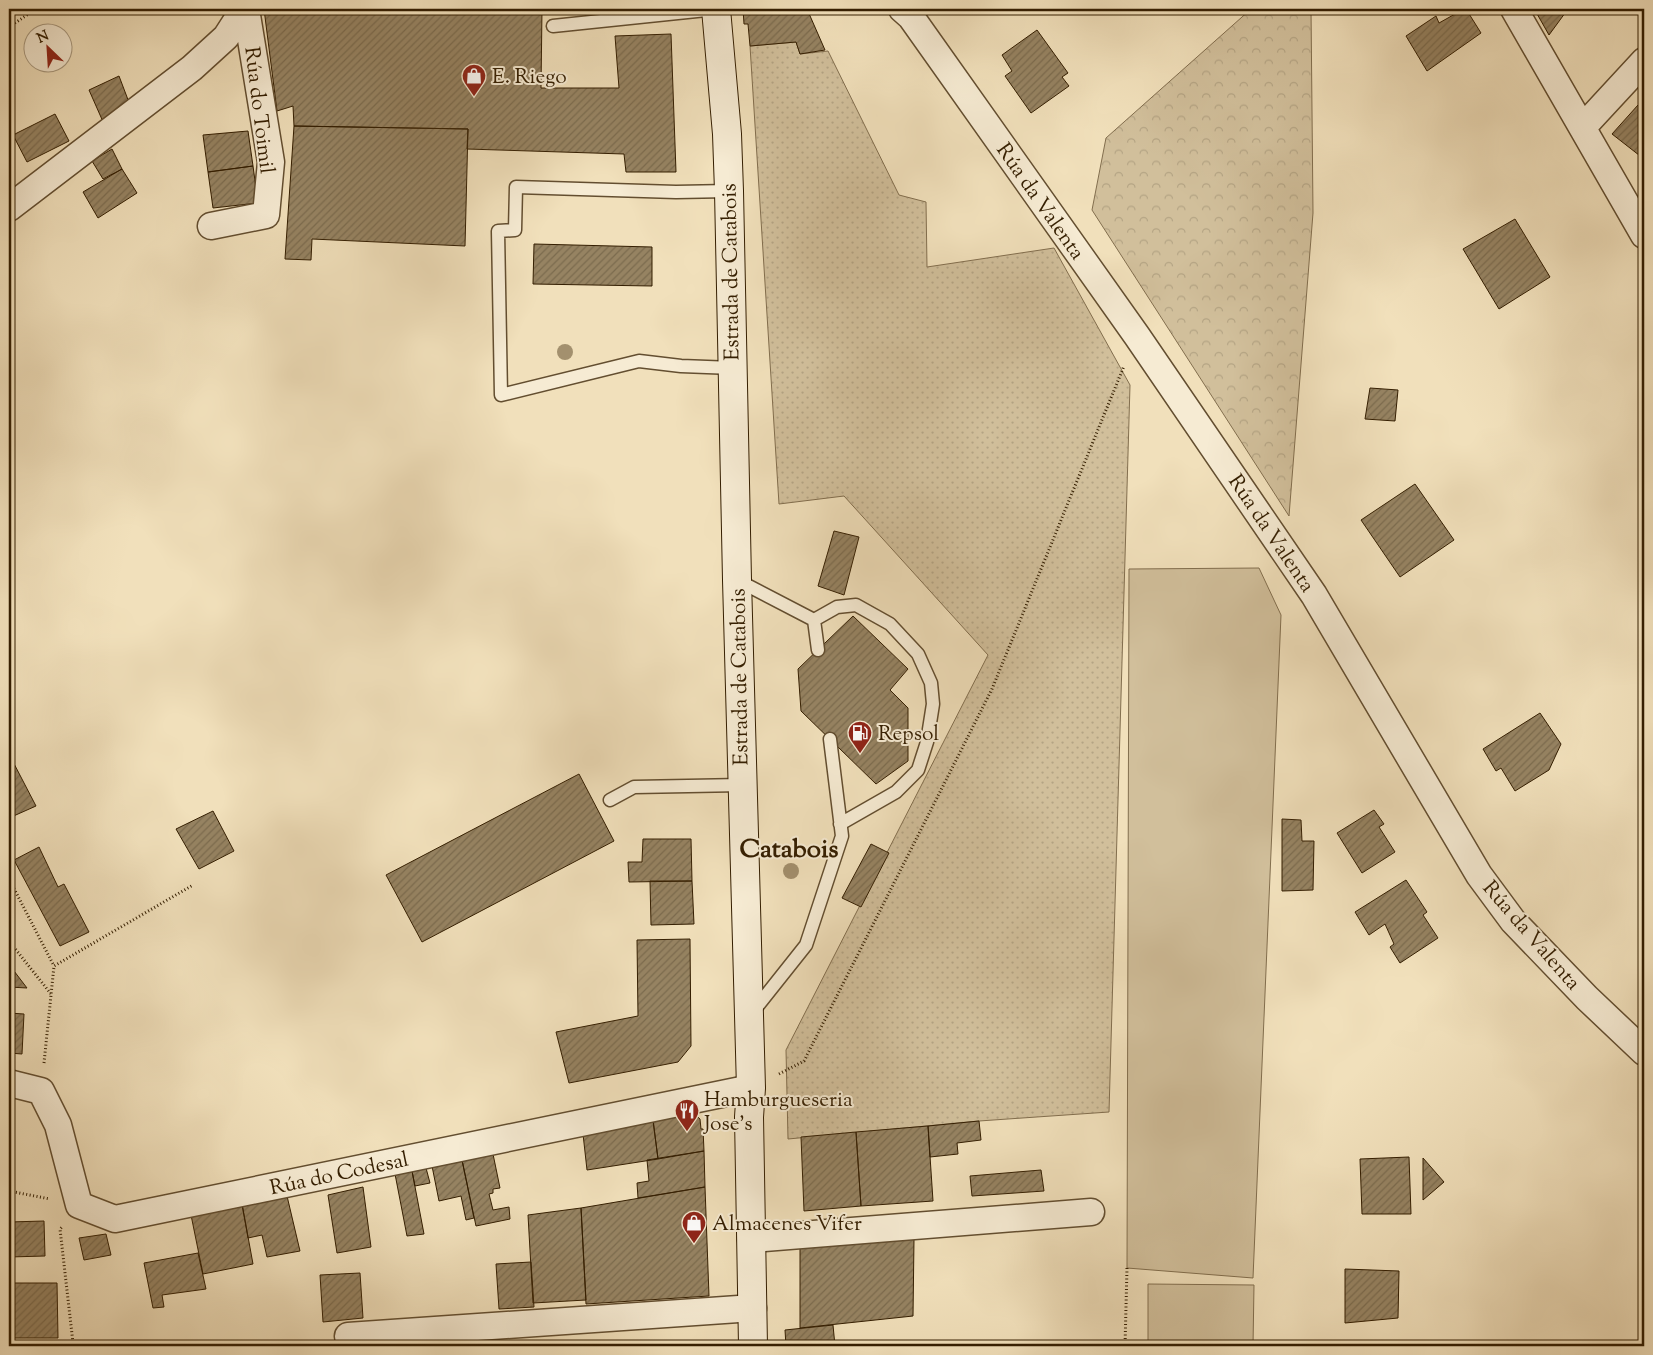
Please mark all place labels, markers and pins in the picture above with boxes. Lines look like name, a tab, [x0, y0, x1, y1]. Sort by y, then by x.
shop icon: E. Riego	[461, 63, 487, 97]
place label: E. Riego	[492, 63, 567, 93]
fuel station icon: Repsol	[847, 720, 873, 754]
place label: Repsol	[878, 720, 939, 750]
place label: Hamburgueseria Jose's	[703, 1086, 853, 1140]
restaurant icon: Hamburgueseria Jose's	[674, 1098, 700, 1132]
shop icon: Almacenes Vifer	[681, 1210, 707, 1244]
place label: Almacenes Vifer	[712, 1210, 862, 1240]

